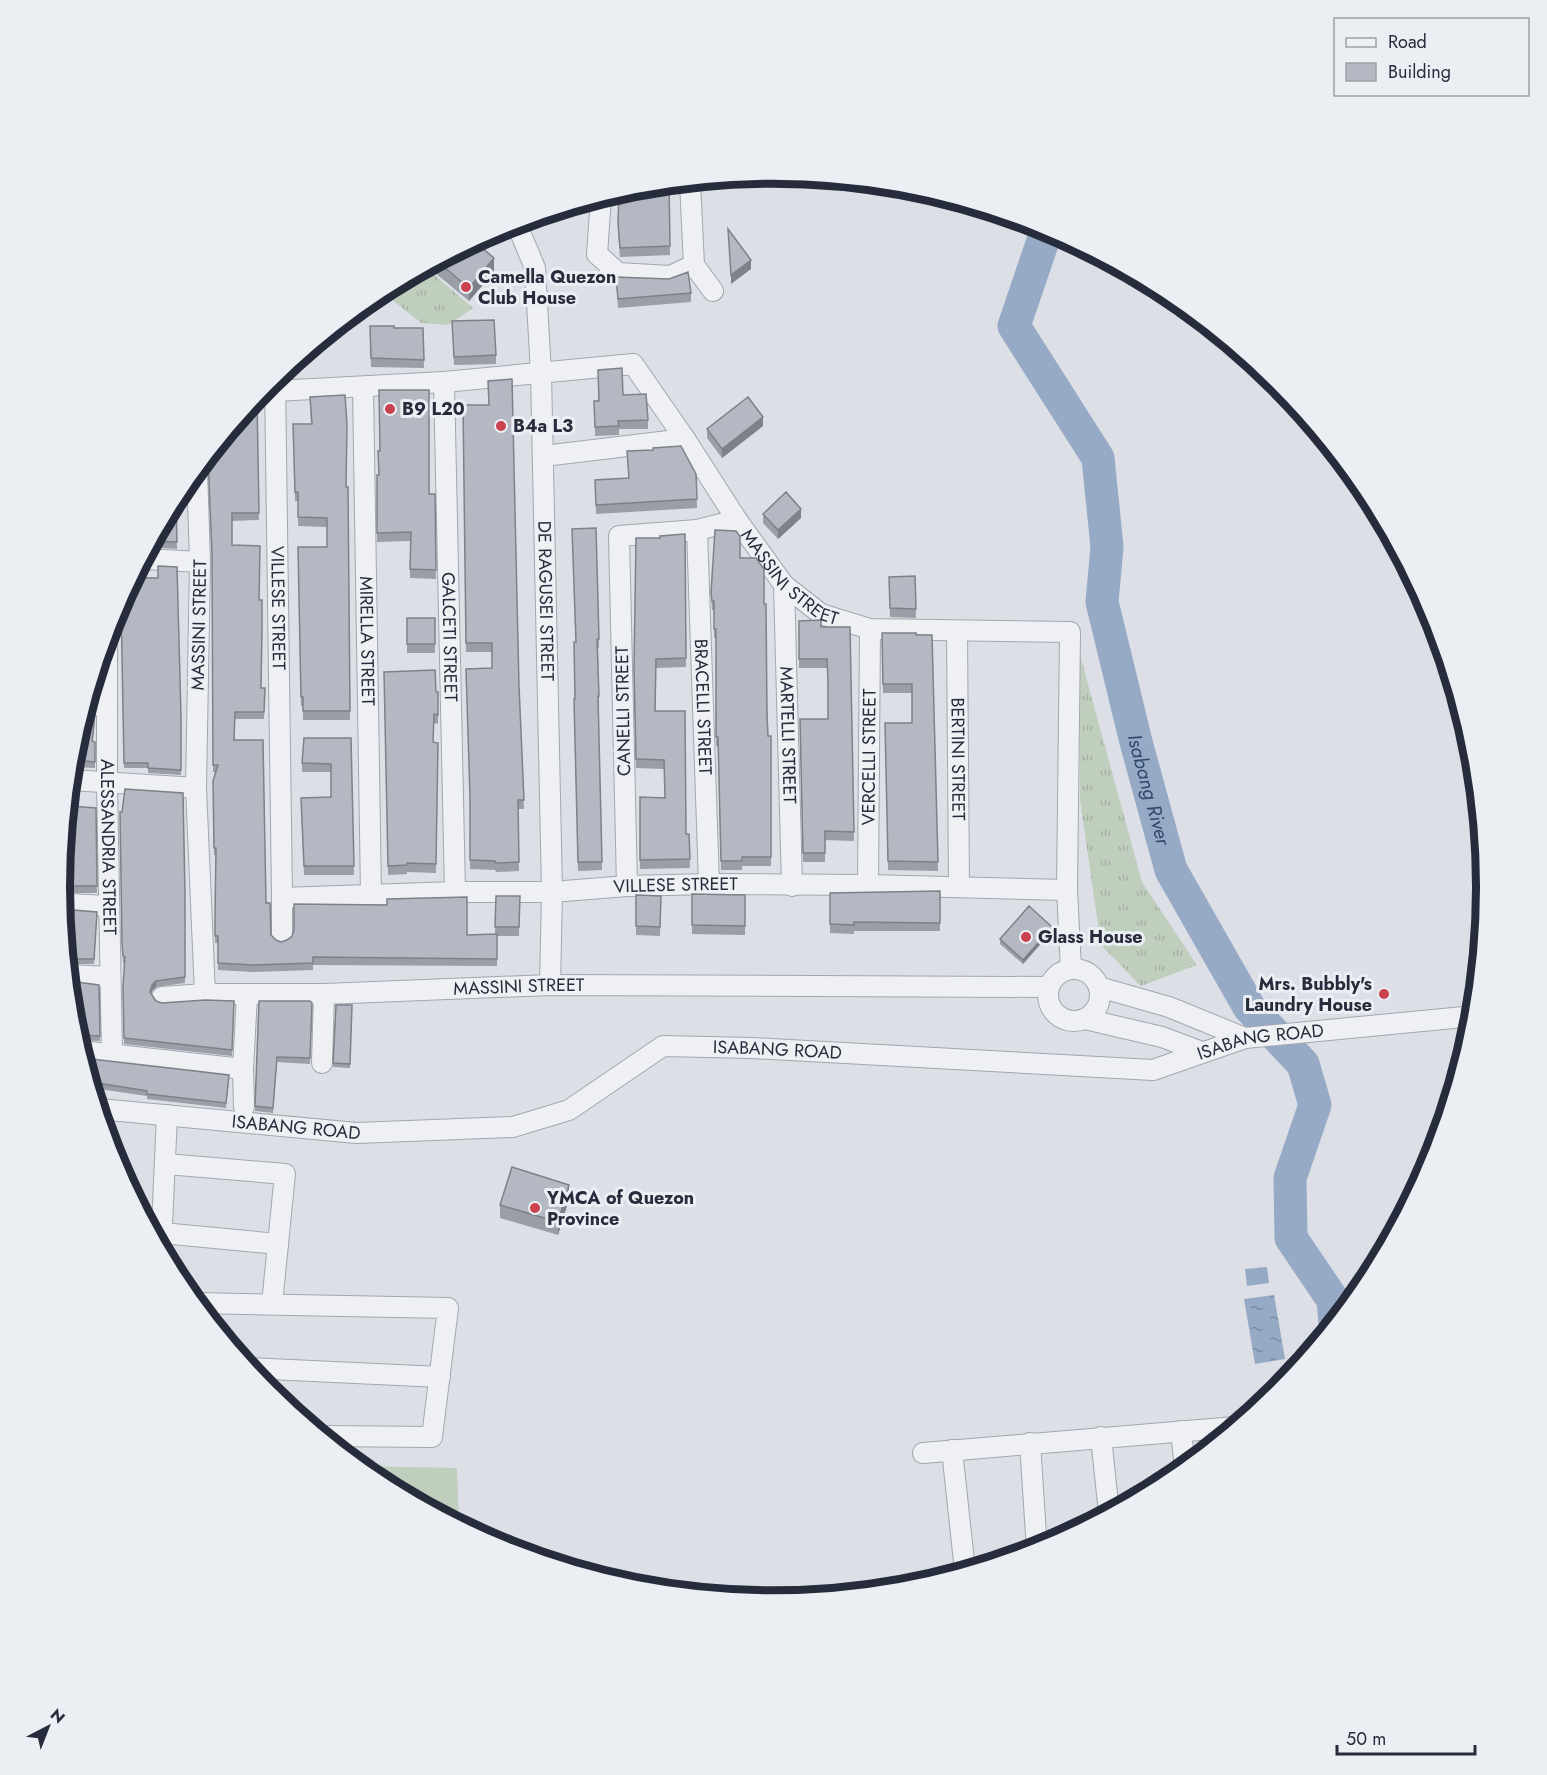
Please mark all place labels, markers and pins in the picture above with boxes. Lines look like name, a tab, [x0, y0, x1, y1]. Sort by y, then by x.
place label: Camella Quezon Club House	[478, 264, 616, 311]
marker: Camella Quezon Club House	[459, 280, 473, 294]
place label: B9 L20	[402, 396, 465, 422]
marker: B9 L20	[383, 402, 397, 416]
place label: B4a L3	[513, 413, 573, 439]
marker: B4a L3	[494, 419, 508, 433]
place label: Glass House	[1038, 924, 1143, 950]
marker: Glass House	[1019, 930, 1033, 944]
place label: Mrs. Bubbly's Laundry House	[1245, 971, 1372, 1018]
marker: Mrs. Bubbly's Laundry House	[1377, 987, 1391, 1001]
place label: YMCA of Quezon Province	[546, 1185, 694, 1232]
marker: YMCA of Quezon Province	[528, 1201, 542, 1215]

